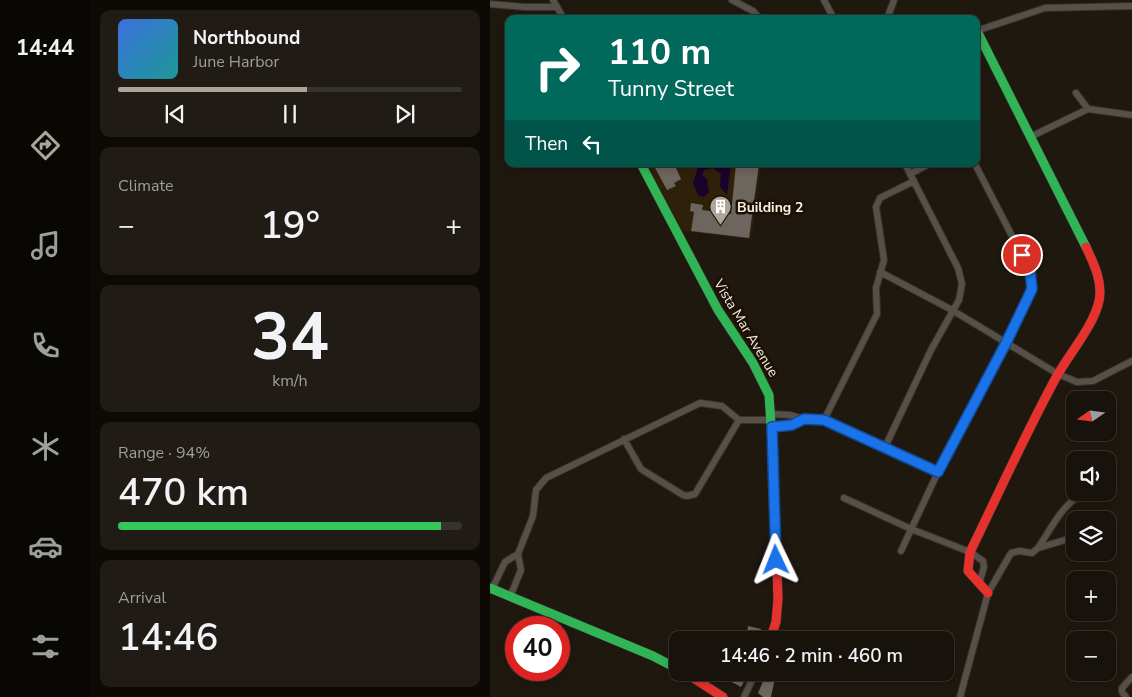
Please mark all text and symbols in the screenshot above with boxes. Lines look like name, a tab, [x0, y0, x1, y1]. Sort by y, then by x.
text: Northbound	[193, 25, 300, 51]
text: 110 m	[608, 29, 711, 76]
text: 14:44	[16, 33, 74, 63]
icon: right	[525, 35, 590, 100]
text: June Harbor	[193, 51, 279, 73]
text: Tunny Street	[608, 74, 734, 104]
icon: previous	[161, 100, 189, 128]
icon: pause	[276, 100, 304, 128]
icon: next	[391, 100, 419, 128]
icon: directions	[28, 128, 63, 163]
icon: left	[578, 130, 606, 158]
text: Then	[525, 131, 568, 157]
text: Climate	[118, 175, 173, 197]
building icon: Building 2	[709, 195, 733, 226]
place label: Building 2	[737, 198, 804, 217]
text: 19°	[260, 200, 320, 251]
text: −	[118, 207, 135, 245]
text: +	[445, 207, 462, 245]
icon: music	[28, 228, 63, 263]
pin	[1001, 234, 1043, 276]
icon: arrive	[1008, 241, 1036, 269]
street label: Vista Mar Avenue	[709, 275, 783, 381]
text: 34	[251, 293, 329, 382]
icon: phone	[28, 328, 63, 363]
text: km/h	[272, 370, 308, 392]
north arrow	[1066, 391, 1116, 441]
map controls	[1066, 391, 1116, 681]
icon: climate	[28, 429, 63, 464]
text: Range · 94%	[118, 442, 210, 464]
button: sound	[1066, 451, 1116, 501]
text: 470 km	[118, 467, 249, 518]
button: layers	[1066, 511, 1116, 561]
icon: car	[28, 529, 63, 564]
position arrow	[749, 533, 801, 585]
button: +	[1066, 571, 1116, 621]
text: Arrival	[118, 587, 166, 609]
text: 14:46	[118, 612, 218, 663]
speed limit sign: 40	[505, 616, 570, 681]
icon: filters	[28, 629, 63, 664]
button: −	[1066, 631, 1116, 681]
text: 14:46 · 2 min · 460 m	[720, 643, 903, 669]

